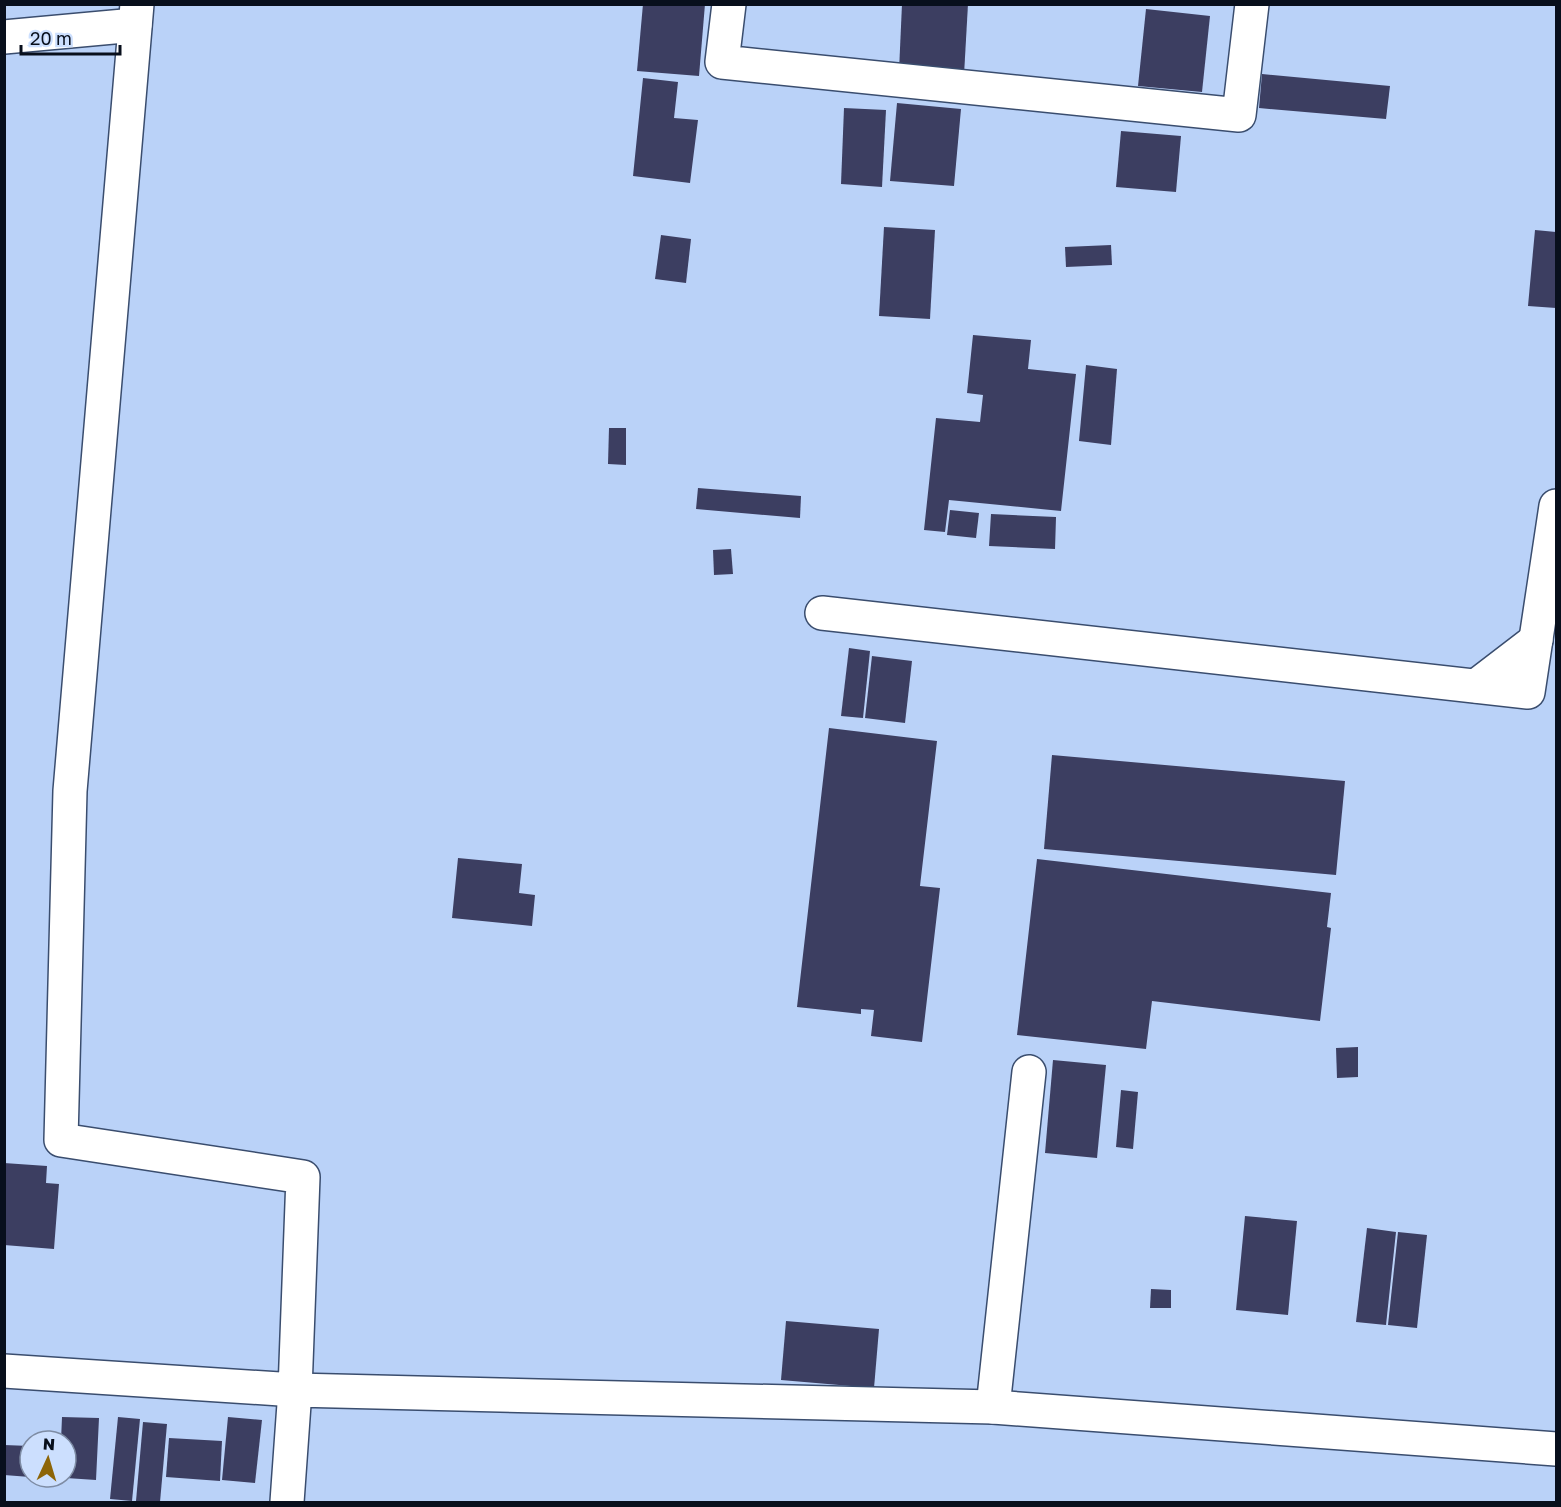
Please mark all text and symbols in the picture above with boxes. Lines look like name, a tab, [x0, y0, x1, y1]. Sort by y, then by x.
scale bar	[21, 18, 120, 56]
text: 20 m	[30, 27, 72, 49]
north arrow	[18, 1429, 78, 1489]
text: N	[42, 1434, 56, 1454]

